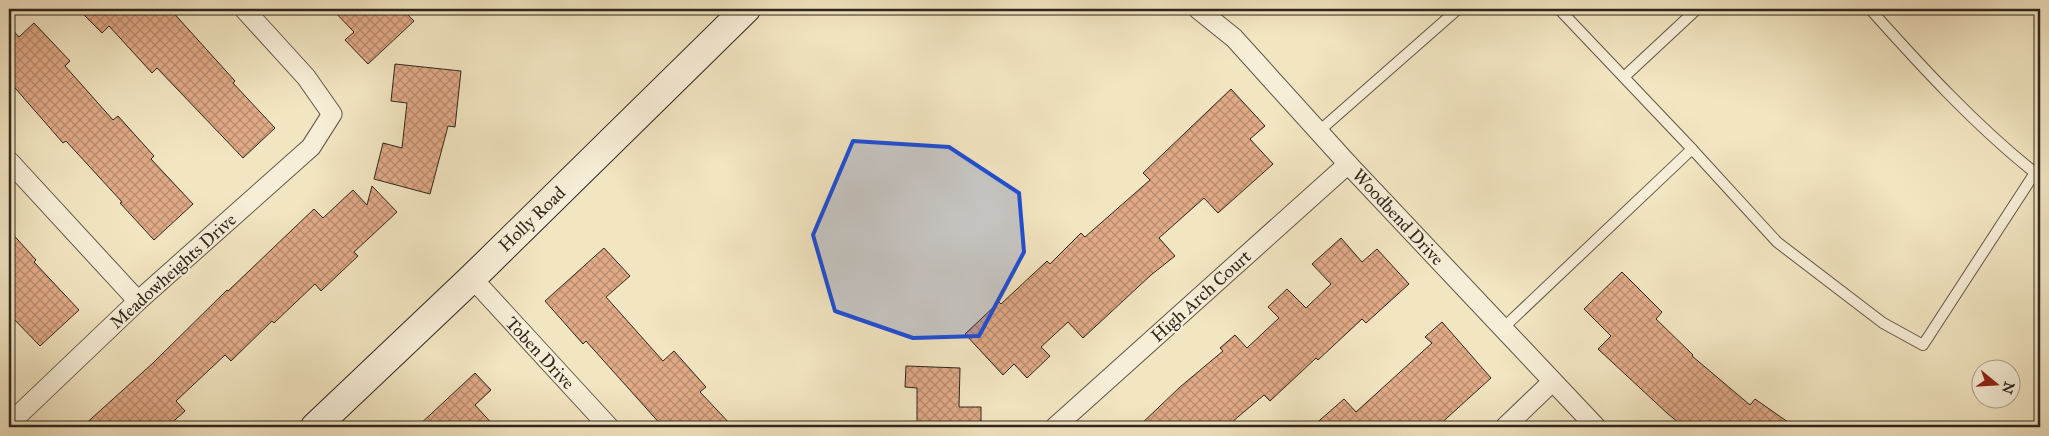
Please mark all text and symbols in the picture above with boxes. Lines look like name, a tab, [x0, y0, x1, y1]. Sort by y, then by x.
street label: Woodbend Drive	[1348, 164, 1448, 270]
street label: Holly Road	[494, 182, 570, 256]
street label: Meadowheights Drive	[105, 208, 241, 334]
street label: High Arch Court	[1146, 245, 1257, 347]
street label: Toben Drive	[501, 312, 579, 394]
north arrow	[1972, 358, 2022, 408]
text: N	[1998, 380, 2018, 396]

